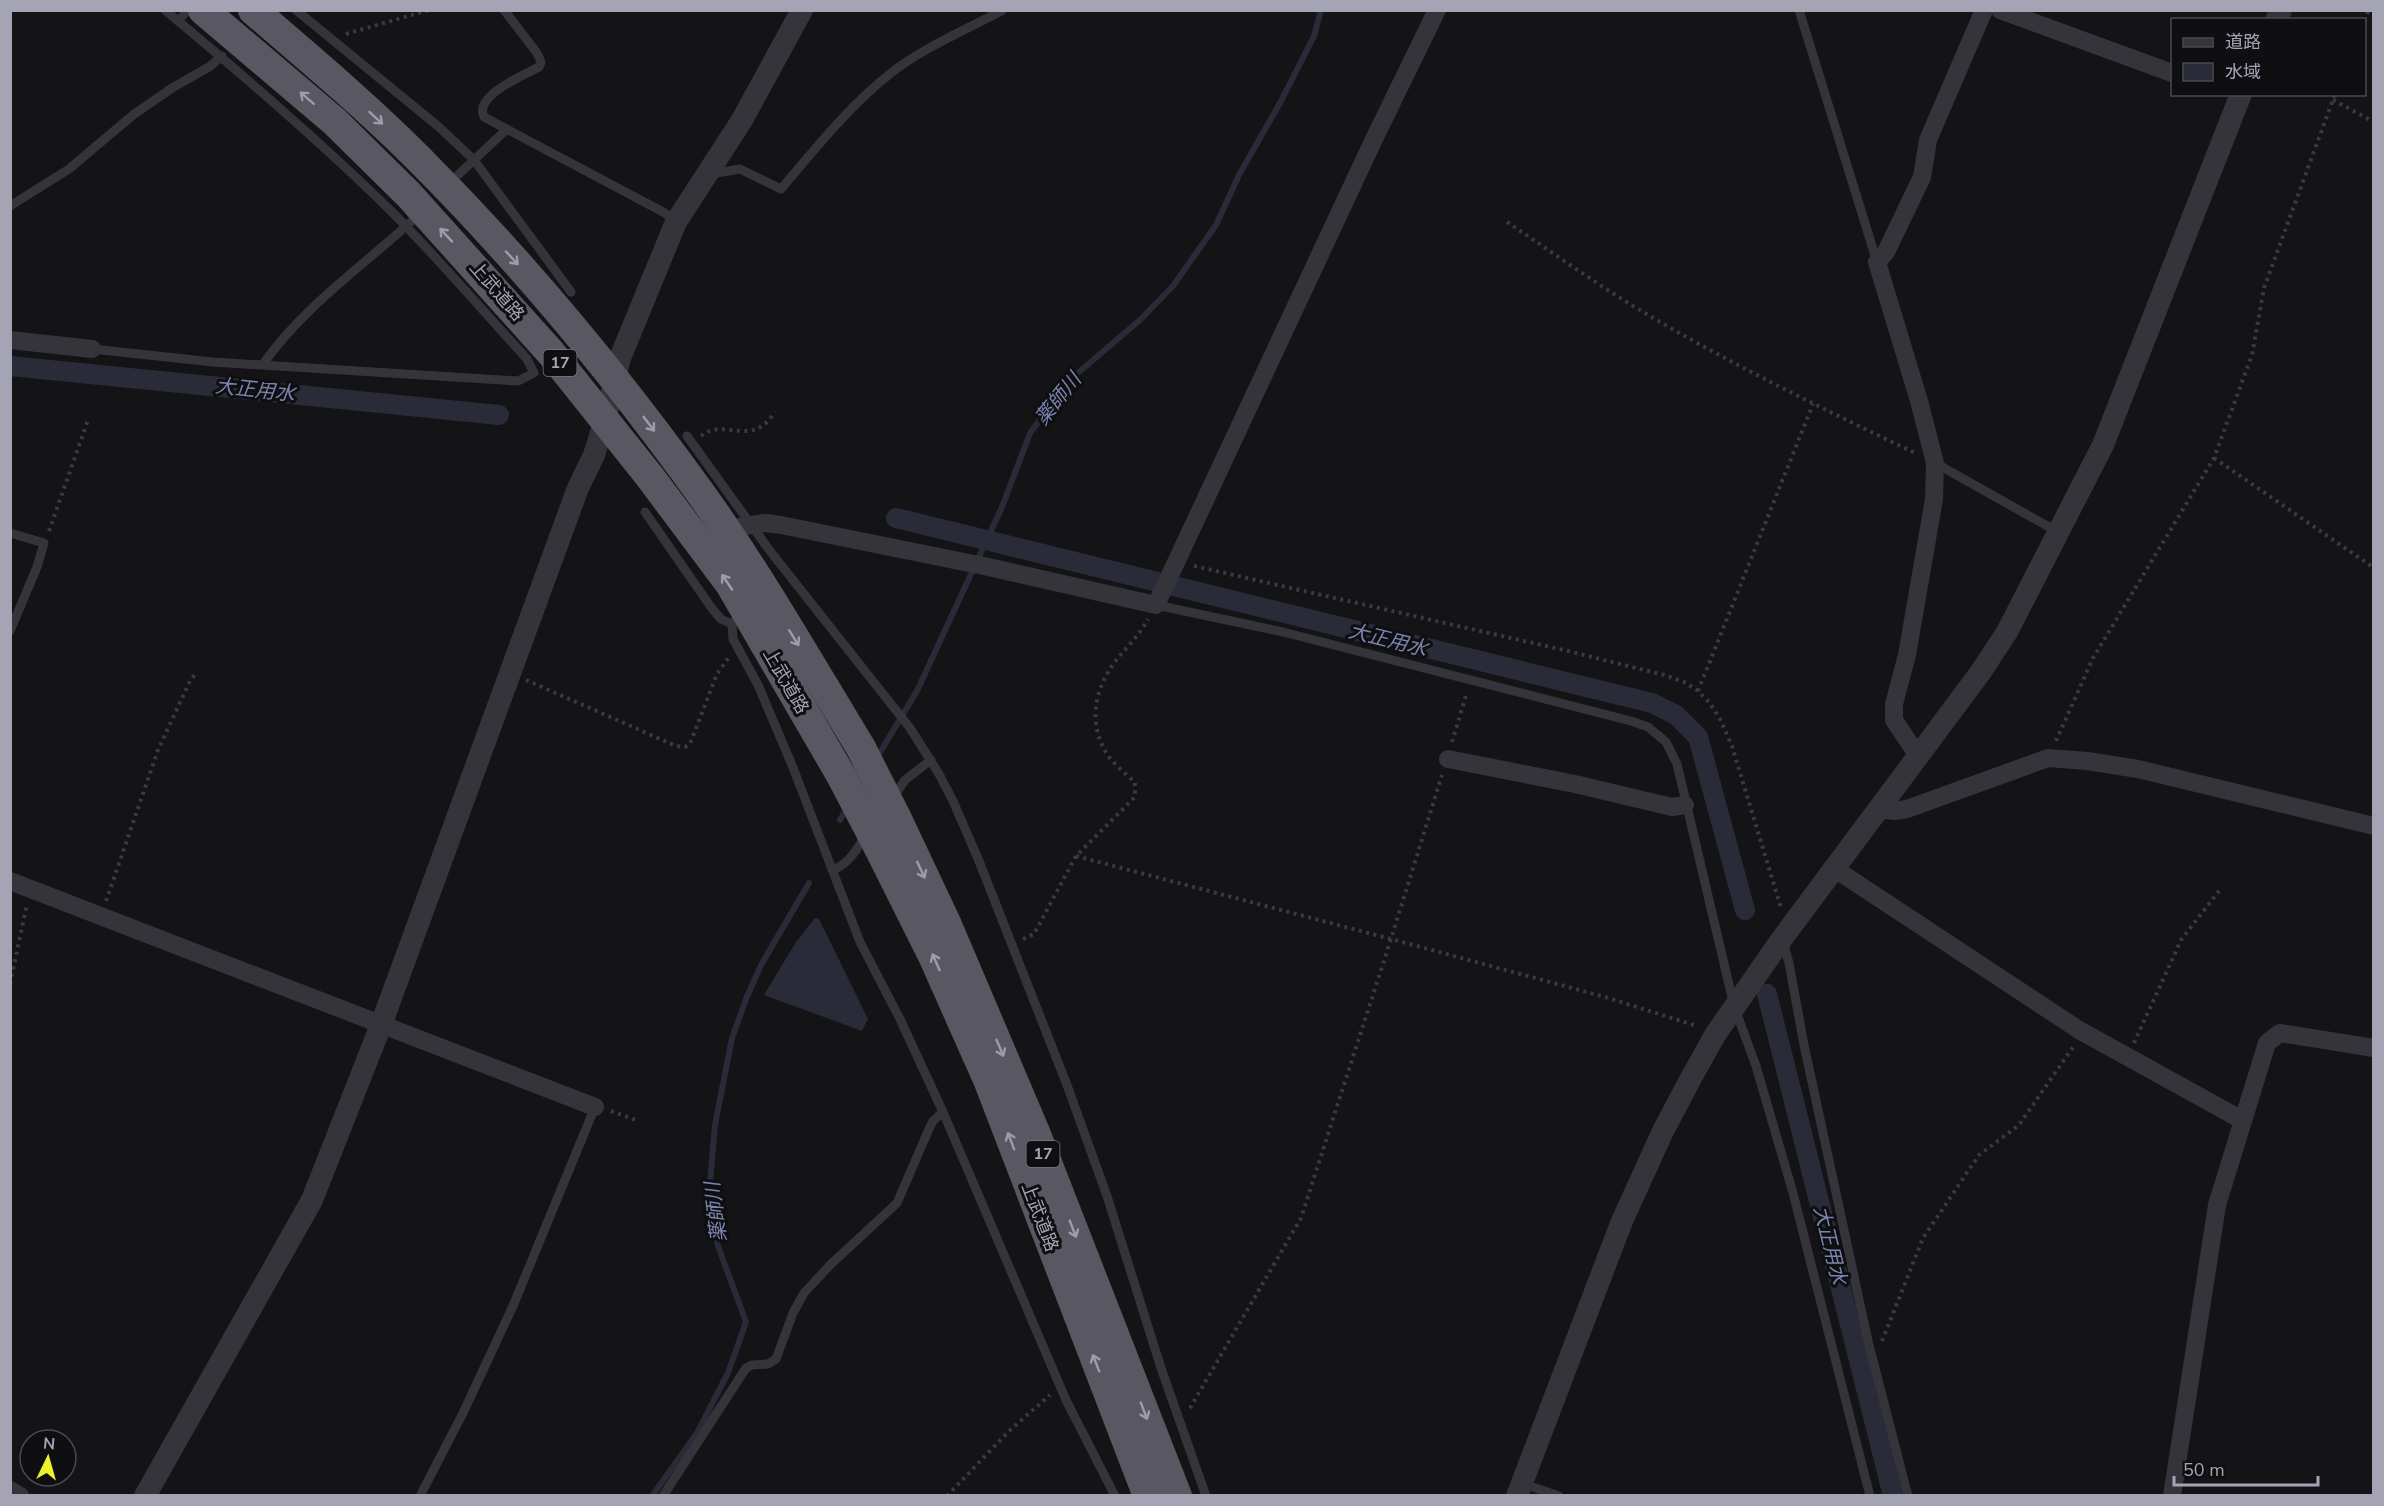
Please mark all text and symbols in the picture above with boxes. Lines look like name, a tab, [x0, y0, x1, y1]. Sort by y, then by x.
legend	[2171, 18, 2366, 96]
text: 道路	[2225, 30, 2261, 54]
text: 水域	[2225, 60, 2261, 84]
one-way arrow	[300, 91, 315, 105]
one-way arrow	[368, 111, 383, 125]
one-way arrow	[439, 227, 453, 242]
one-way arrow	[504, 250, 518, 265]
street label: 上武道路	[464, 256, 530, 326]
road number: 17	[544, 350, 576, 376]
water label: 薬師川	[1029, 366, 1089, 431]
water label: 大正用水	[214, 372, 298, 408]
one-way arrow	[643, 416, 656, 432]
one-way arrow	[721, 574, 733, 590]
water label: 大正用水	[1346, 617, 1432, 663]
one-way arrow	[788, 629, 800, 646]
street label: 上武道路	[758, 644, 814, 718]
one-way arrow	[916, 861, 928, 879]
one-way arrow	[929, 953, 941, 971]
one-way arrow	[995, 1039, 1006, 1057]
one-way arrow	[1005, 1133, 1016, 1151]
road number: 17	[1026, 1141, 1060, 1167]
water label: 薬師川	[699, 1179, 733, 1243]
street label: 上武道路	[1016, 1179, 1064, 1255]
water label: 大正用水	[1807, 1203, 1853, 1289]
one-way arrow	[1068, 1220, 1079, 1238]
one-way arrow	[1089, 1354, 1100, 1373]
one-way arrow	[1139, 1401, 1150, 1420]
north arrow	[18, 1428, 78, 1488]
text: N	[42, 1433, 56, 1456]
scale bar	[2174, 1449, 2318, 1487]
text: 50 m	[2183, 1458, 2225, 1482]

